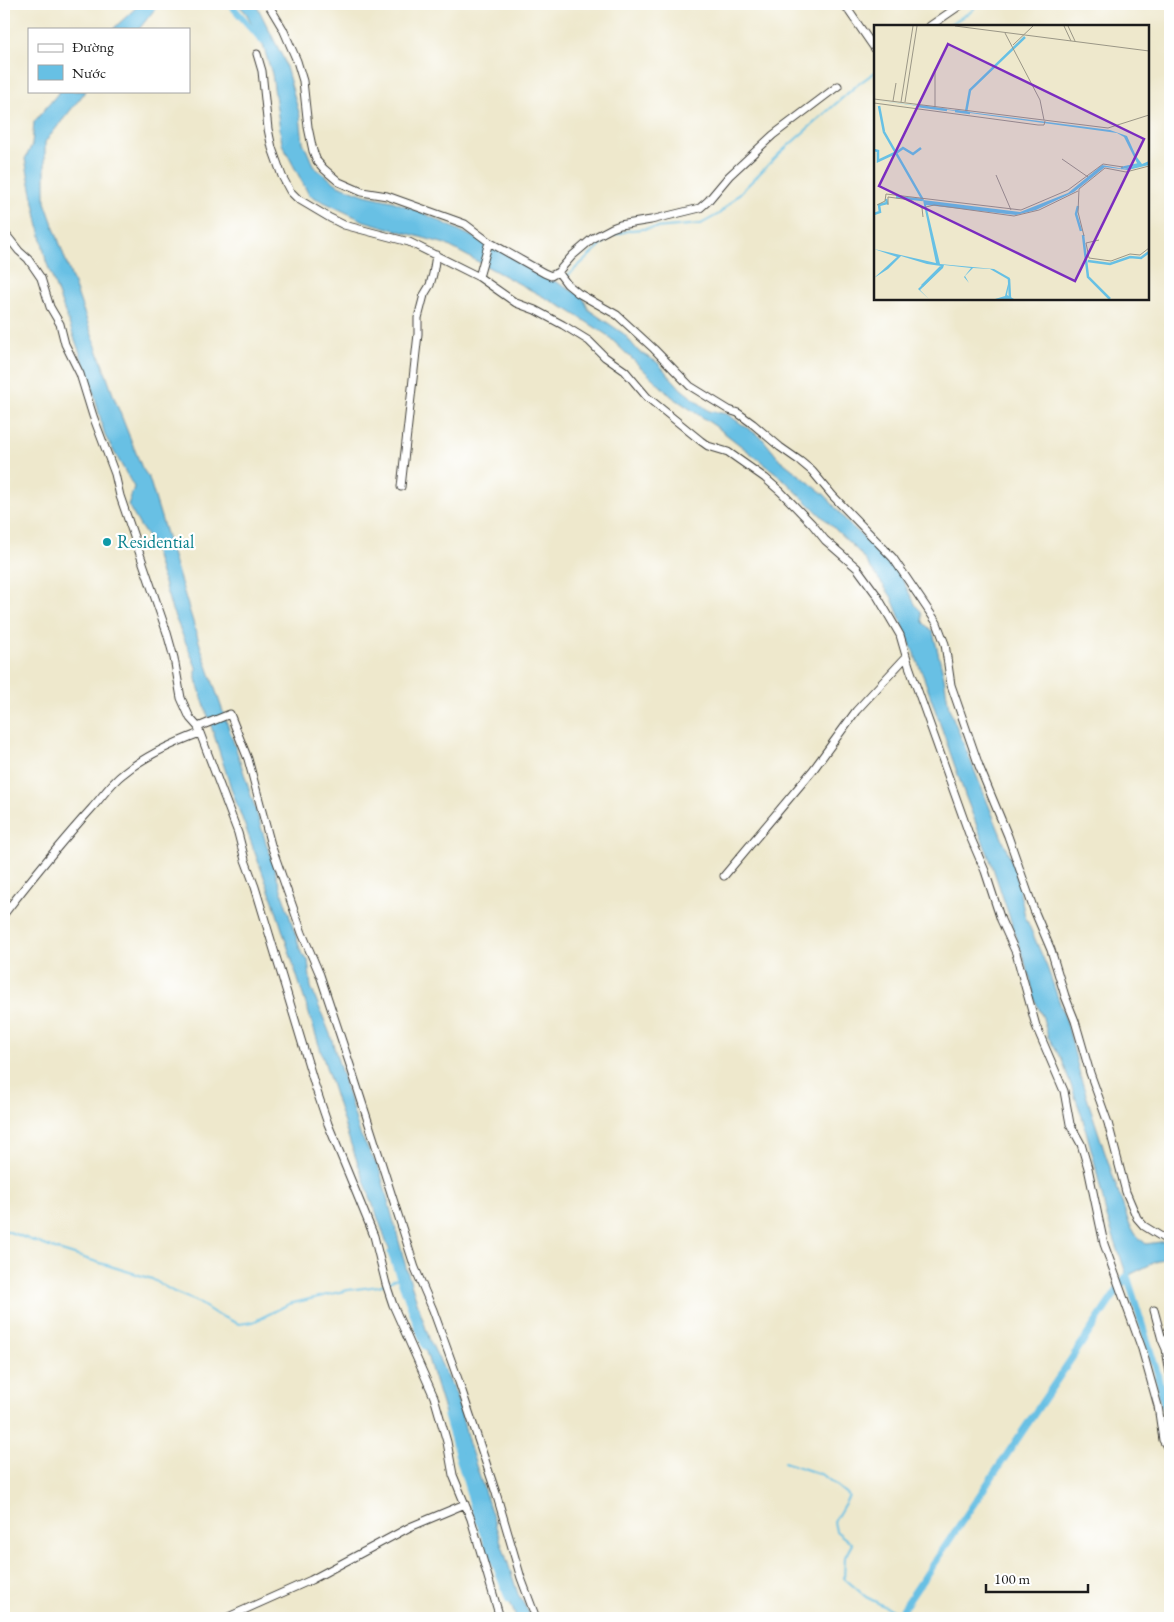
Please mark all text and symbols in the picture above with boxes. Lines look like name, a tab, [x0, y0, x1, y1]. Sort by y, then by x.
inset map	[874, 25, 1149, 300]
legend	[28, 28, 190, 92]
text: Đường	[72, 37, 114, 56]
text: Nước	[72, 63, 106, 82]
place label: Residential	[117, 530, 194, 553]
marker: Residential	[101, 536, 113, 548]
scale bar	[986, 1562, 1089, 1594]
text: 100 m	[994, 1569, 1031, 1588]

